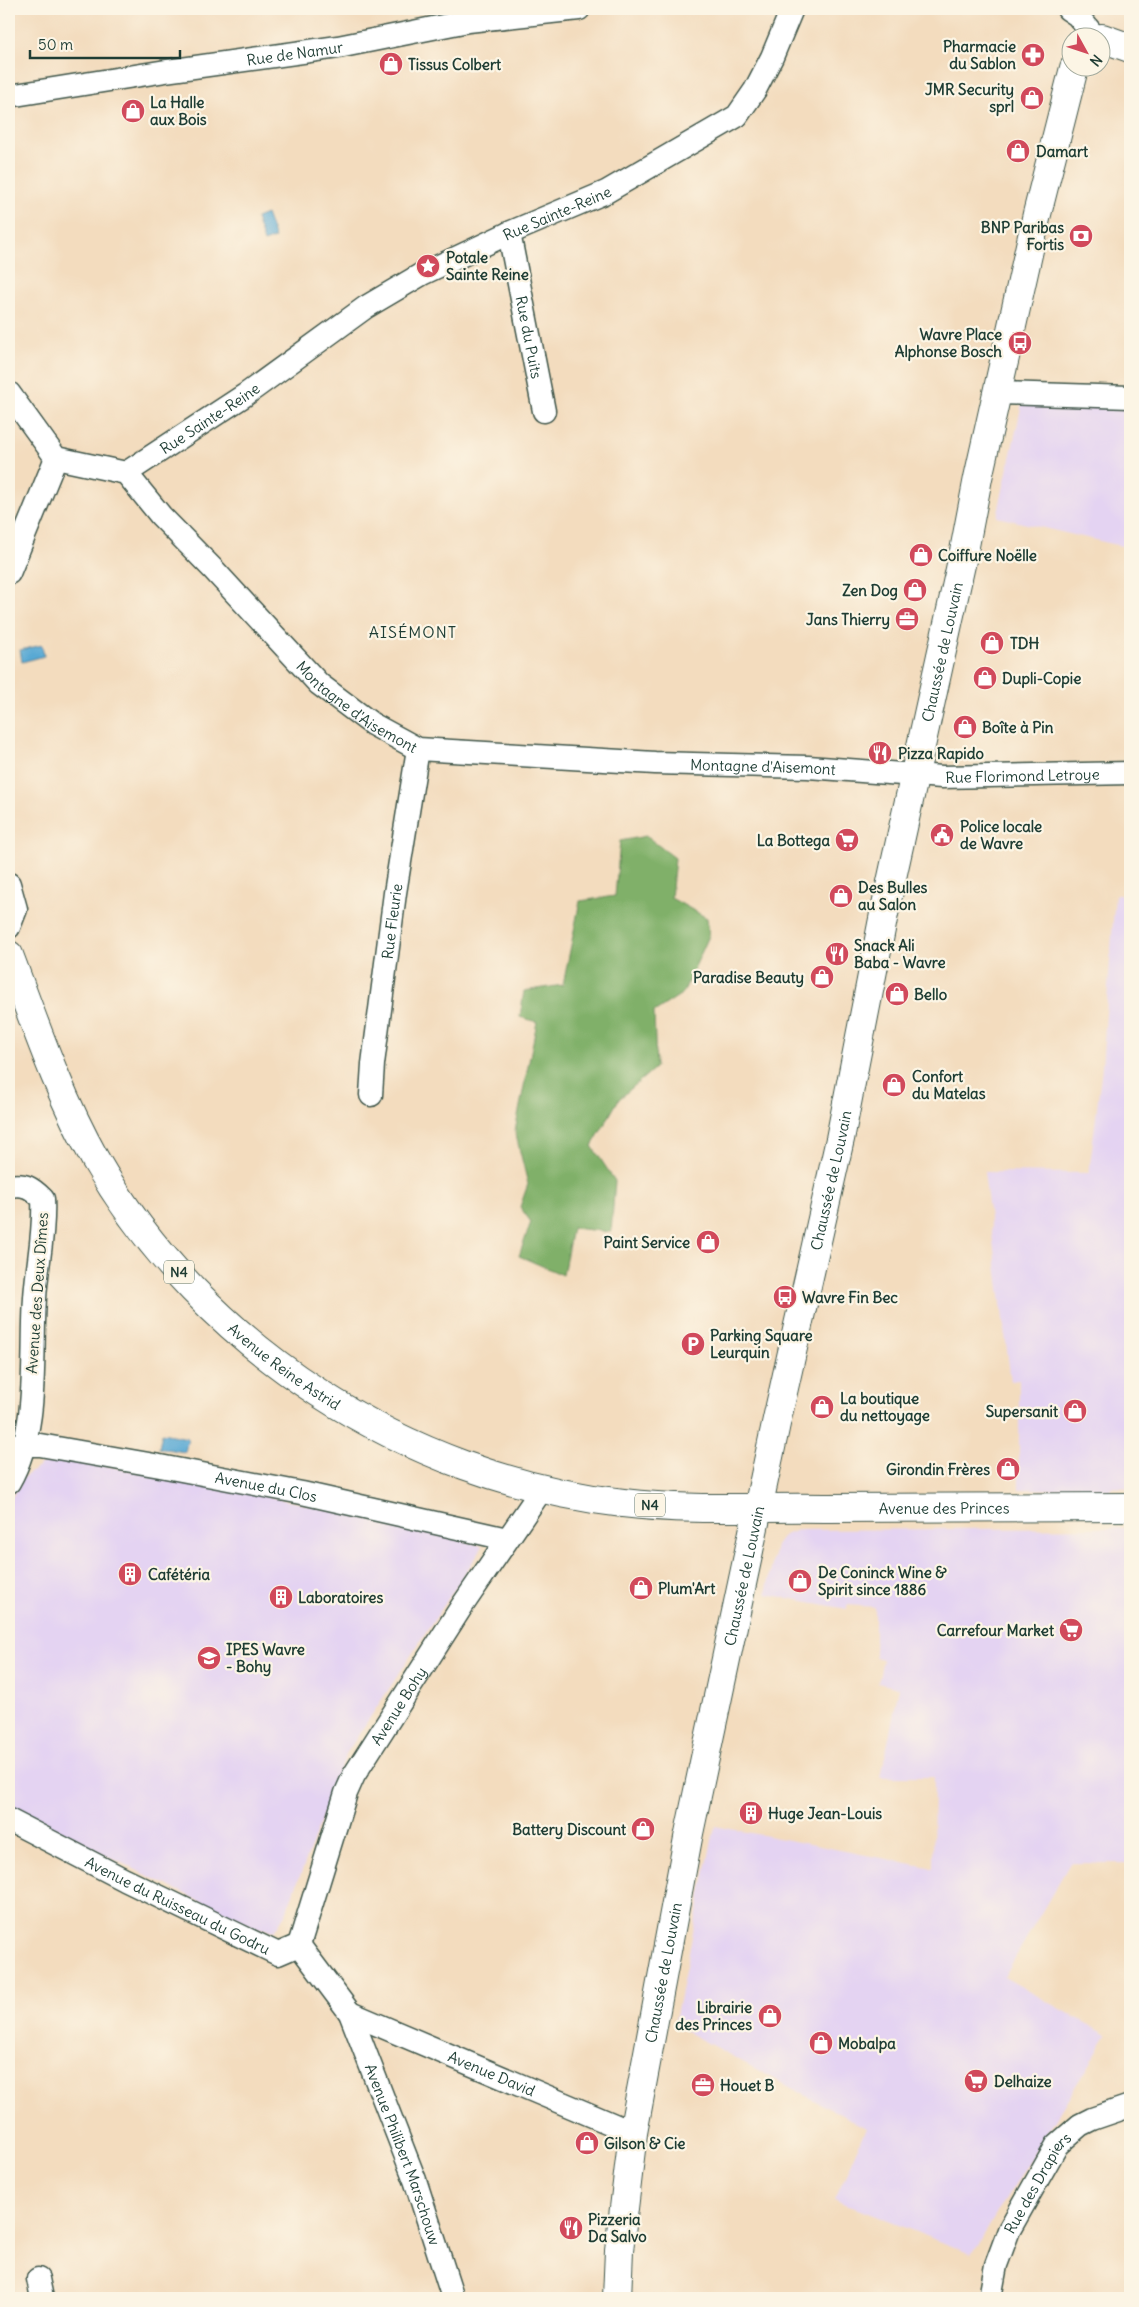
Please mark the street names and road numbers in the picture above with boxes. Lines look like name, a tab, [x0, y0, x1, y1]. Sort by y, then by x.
street label: Rue de Namur	[245, 37, 345, 69]
street label: Rue Sainte-Reine	[500, 182, 615, 244]
street label: Rue du Puits	[512, 294, 547, 380]
street label: Rue Sainte-Reine	[156, 378, 263, 458]
street label: Chaussée de Louvain	[917, 580, 966, 724]
street label: Montagne d'Aisemont	[293, 656, 421, 756]
street label: Montagne d'Aisemont	[690, 754, 836, 779]
street label: Rue Florimond Letroye	[945, 764, 1100, 786]
street label: Rue Fleurie	[377, 882, 406, 960]
street label: Chaussée de Louvain	[806, 1108, 855, 1252]
street label: Avenue des Deux Dîmes	[22, 1212, 52, 1374]
road number: N4	[164, 1260, 194, 1284]
street label: Avenue Reine Astrid	[225, 1319, 344, 1414]
street label: Avenue du Clos	[214, 1467, 319, 1506]
road number: N4	[635, 1494, 665, 1516]
street label: Avenue des Princes	[879, 1498, 1010, 1517]
street label: Chaussée de Louvain	[720, 1504, 768, 1648]
street label: Avenue Bohy	[366, 1663, 430, 1748]
street label: Avenue du Ruisseau du Godru	[82, 1852, 273, 1958]
street label: Chaussée de Louvain	[640, 1900, 685, 2045]
street label: Avenue David	[445, 2046, 538, 2100]
street label: Avenue Philibert Marschouw	[361, 2061, 445, 2248]
street label: Rue des Drapiers	[1000, 2128, 1075, 2237]

